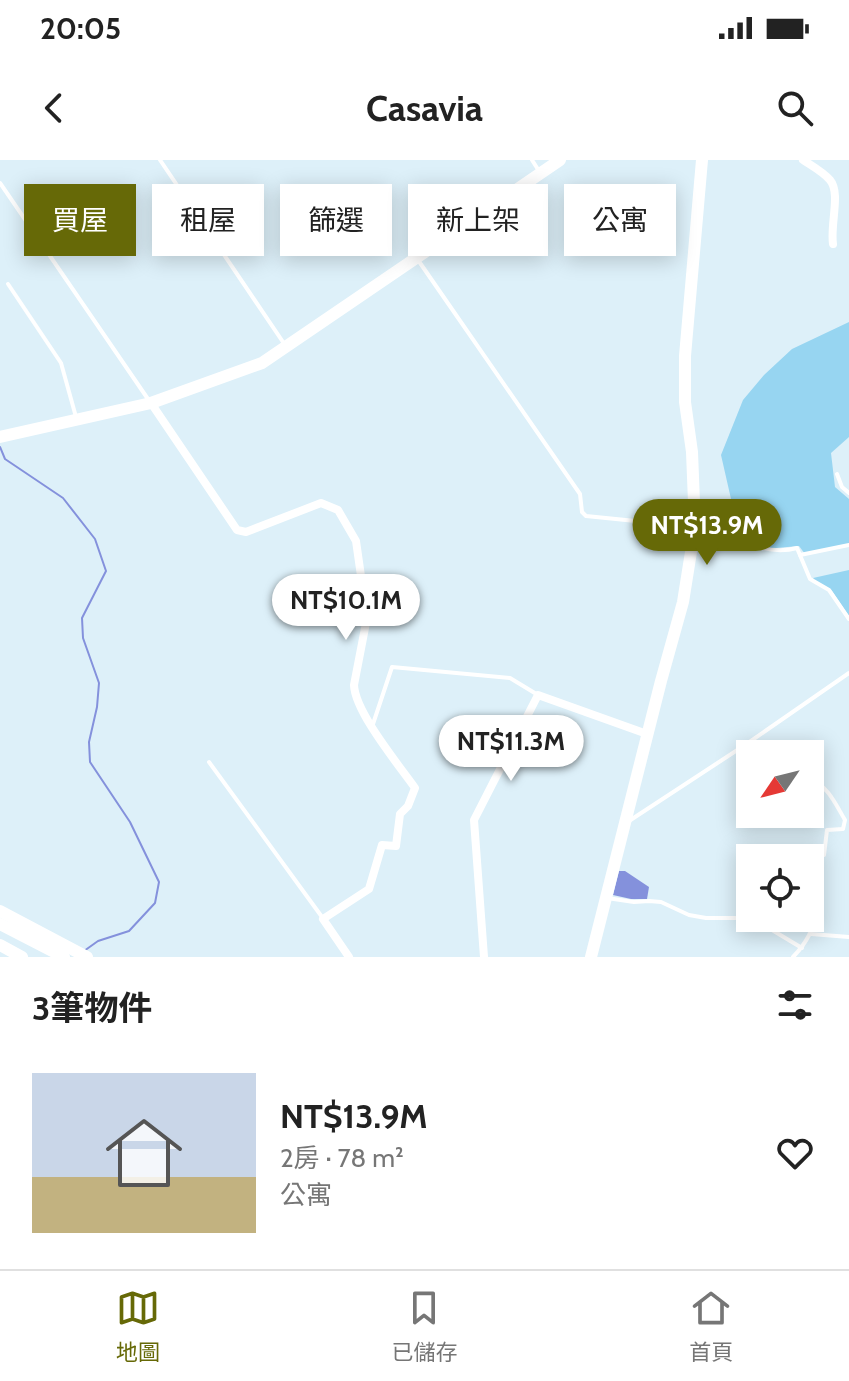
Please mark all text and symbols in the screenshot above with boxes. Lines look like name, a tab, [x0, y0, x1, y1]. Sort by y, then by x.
text: 20:05	[40, 10, 121, 47]
icon: back	[32, 86, 76, 130]
text: Casavia	[366, 86, 483, 130]
icon: search	[773, 86, 817, 130]
chip: 買屋	[24, 184, 136, 256]
chip: 租屋	[152, 184, 264, 256]
chip: 篩選	[280, 184, 392, 256]
chip: 新上架	[408, 184, 548, 256]
chip: 公寓	[564, 184, 676, 256]
pin: NT$13.9M	[624, 499, 790, 567]
text: NT$13.9M	[651, 509, 763, 541]
pin: NT$10.1M	[263, 574, 429, 642]
text: NT$10.1M	[290, 584, 402, 616]
pin: NT$11.3M	[428, 715, 594, 783]
text: NT$11.3M	[457, 725, 565, 757]
north arrow	[736, 740, 824, 828]
map controls	[736, 740, 824, 932]
button: locate	[736, 844, 824, 932]
icon: filters	[773, 983, 817, 1027]
text: 3筆物件	[32, 987, 152, 1029]
text: NT$13.9M	[280, 1095, 428, 1137]
icon: home	[96, 1105, 192, 1201]
icon: heart	[773, 1131, 817, 1175]
text: 2房 · 78 m²	[280, 1142, 404, 1174]
text: 公寓	[280, 1179, 332, 1211]
tab: 地圖	[116, 1286, 160, 1366]
tab: 已儲存	[391, 1286, 457, 1366]
tab: 首頁	[689, 1286, 733, 1366]

